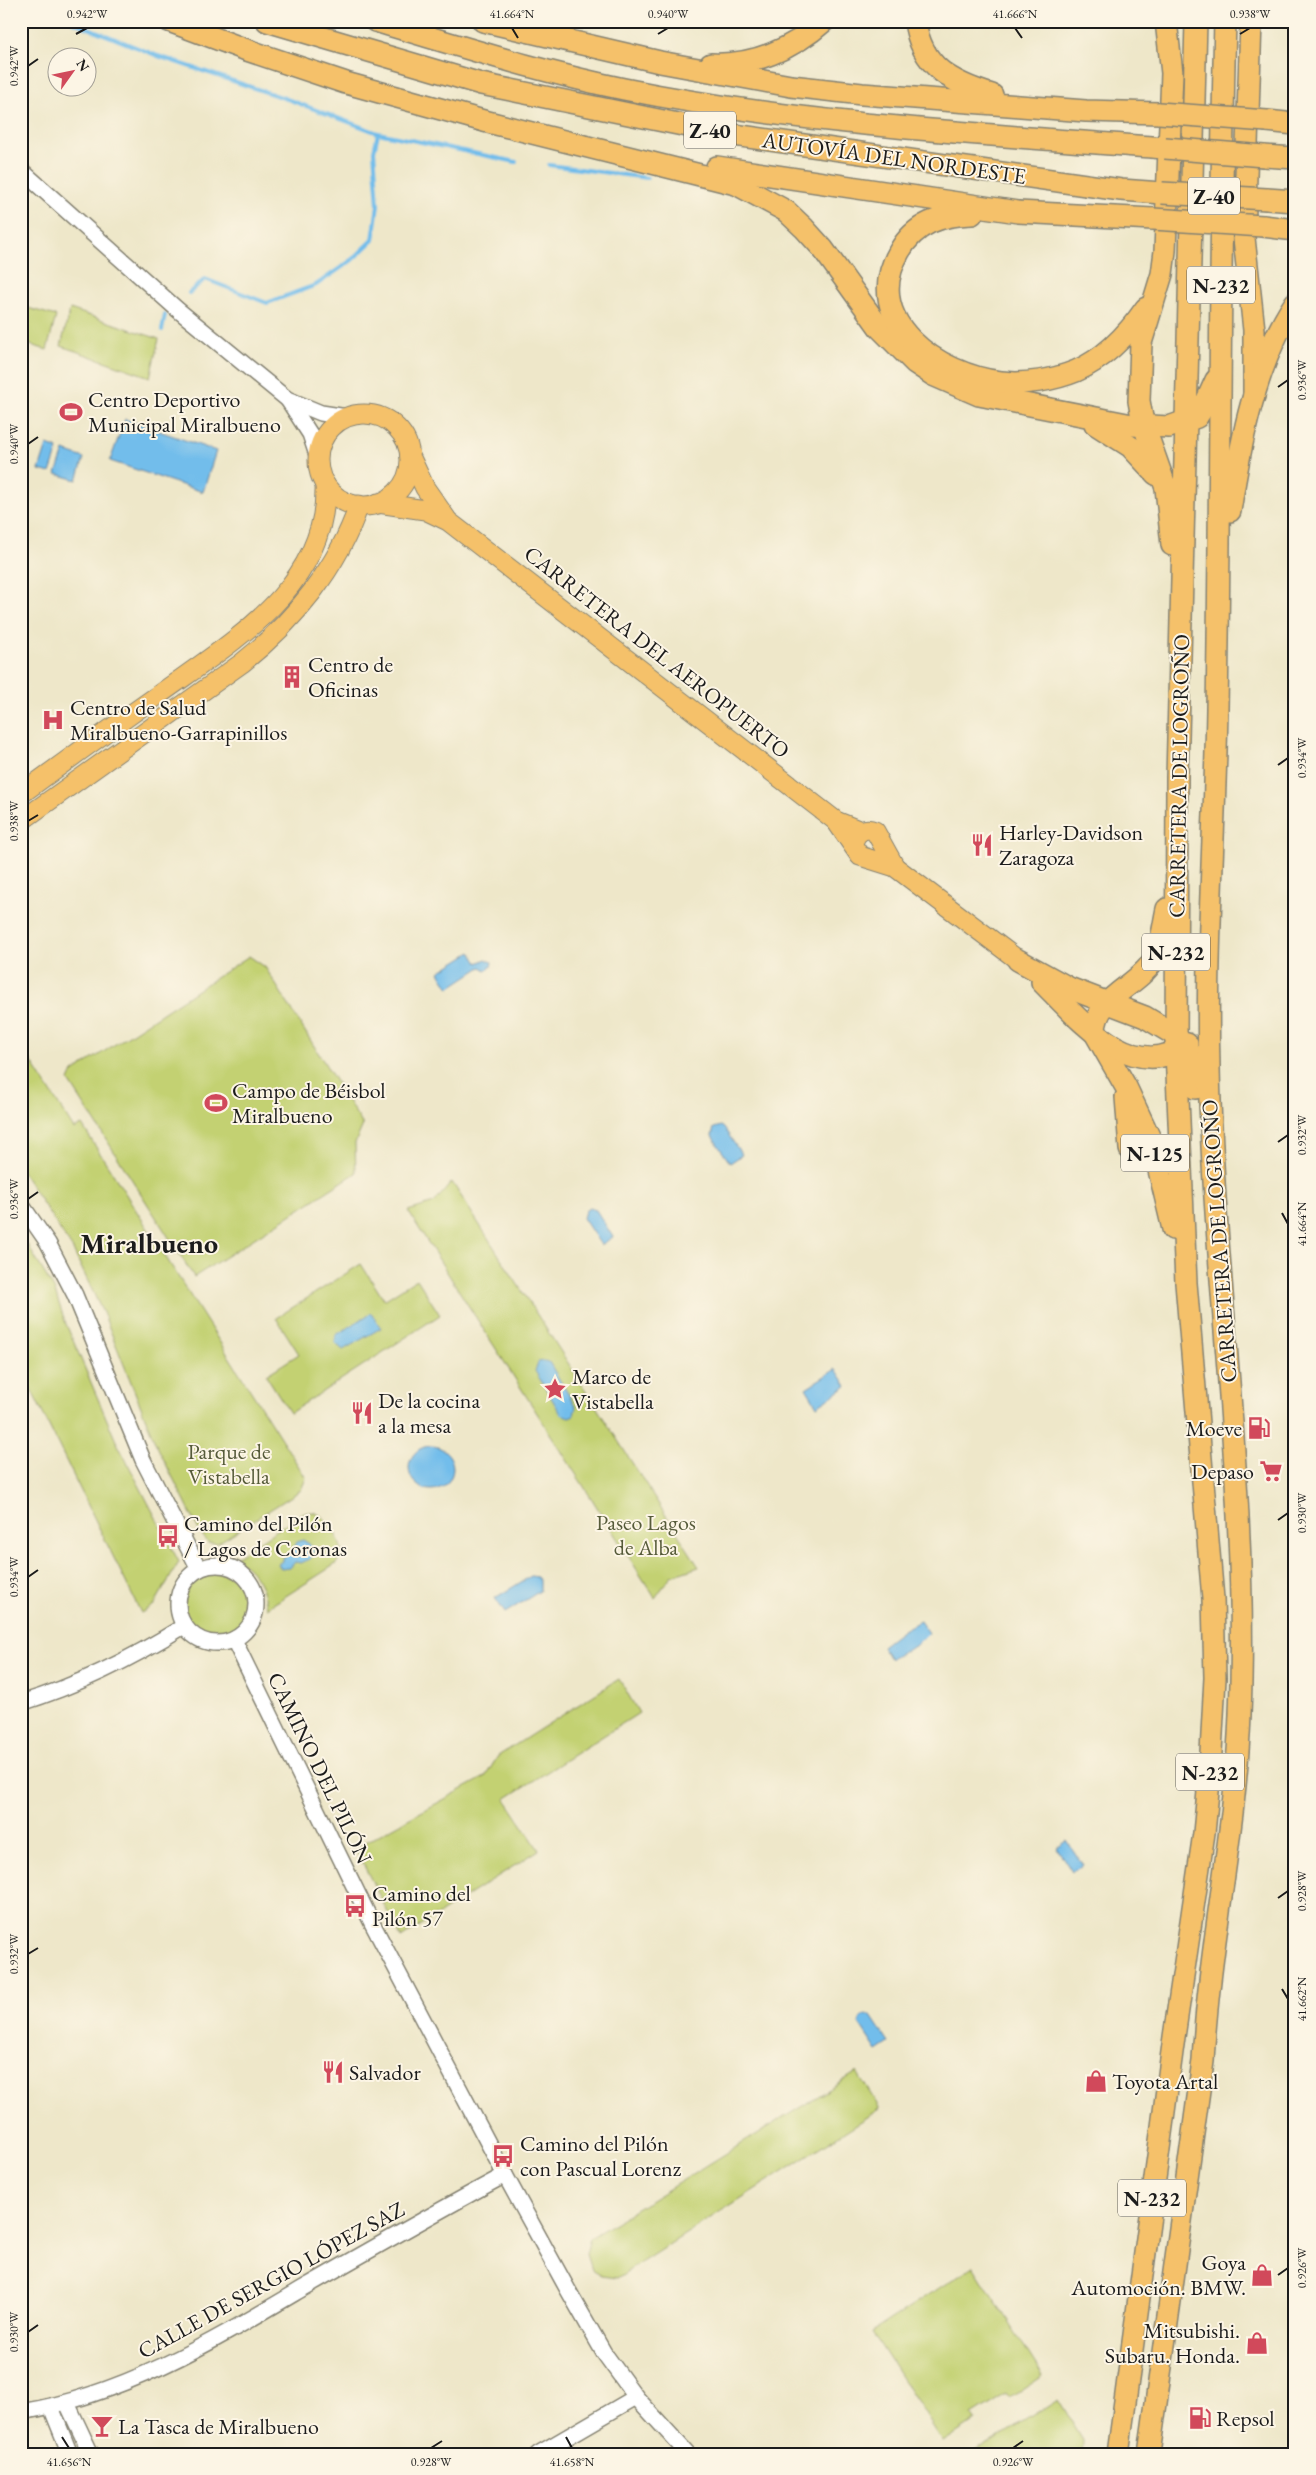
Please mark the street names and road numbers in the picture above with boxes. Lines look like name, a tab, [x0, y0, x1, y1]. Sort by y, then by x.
road number: Z-40	[684, 112, 736, 148]
street label: AUTOVÍA DEL NORDESTE	[759, 125, 1028, 191]
road number: Z-40	[1188, 178, 1240, 215]
road number: N-232	[1187, 266, 1255, 304]
street label: CARRETERA DEL AEROPUERTO	[518, 539, 796, 765]
street label: CARRETERA DE LOGROÑO	[1162, 634, 1196, 918]
road number: N-232	[1142, 934, 1210, 970]
street label: CARRETERA DE LOGROÑO	[1195, 1098, 1243, 1384]
road number: N-125	[1121, 1134, 1189, 1172]
street label: CAMINO DEL PILÓN	[261, 1667, 379, 1869]
road number: N-232	[1176, 1754, 1244, 1790]
road number: N-232	[1118, 2180, 1186, 2216]
street label: CALLE DE SERGIO LÓPEZ SAZ	[133, 2195, 409, 2365]

